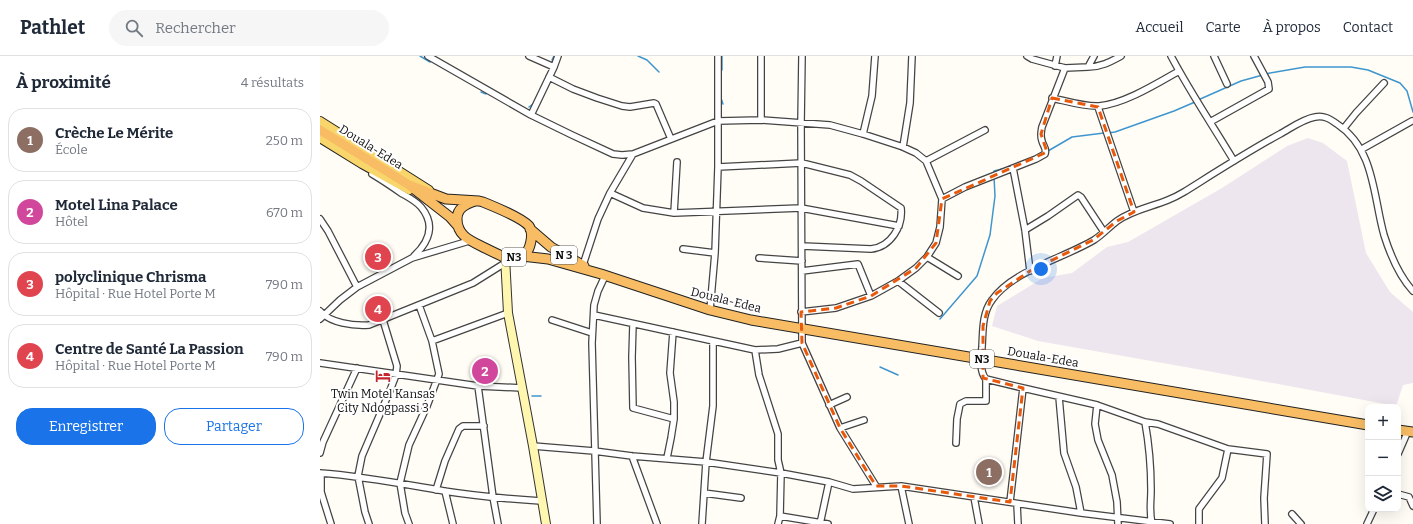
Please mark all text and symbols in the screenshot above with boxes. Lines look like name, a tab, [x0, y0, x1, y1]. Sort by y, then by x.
search box	[109, 10, 389, 46]
text: Pathlet	[20, 16, 85, 39]
icon: search	[123, 17, 145, 39]
text: Rechercher	[155, 19, 236, 37]
text: Accueil	[1136, 19, 1184, 36]
text: Carte	[1206, 19, 1241, 36]
text: À propos	[1263, 19, 1321, 36]
text: Contact	[1343, 19, 1393, 36]
text: À proximité	[16, 72, 111, 93]
text: 4 résultats	[241, 75, 304, 90]
street label: Douala-Edea	[337, 122, 406, 172]
text: Crèche Le Mérite	[55, 124, 173, 142]
text: 1	[27, 133, 33, 148]
text: 250 m	[266, 133, 303, 148]
text: École	[55, 142, 88, 157]
text: Motel Lina Palace	[55, 196, 178, 214]
text: 2	[26, 205, 34, 220]
text: 670 m	[266, 205, 303, 220]
text: Hôtel	[55, 214, 88, 229]
pin: 3	[365, 242, 391, 272]
road number: N 3	[551, 246, 577, 264]
road number: N3	[502, 248, 526, 266]
your location	[1031, 259, 1051, 279]
text: polyclinique Chrisma	[55, 268, 207, 286]
text: 3	[26, 277, 34, 292]
text: 790 m	[266, 277, 303, 292]
street label: Douala-Edea	[689, 284, 763, 316]
text: Hôpital · Rue Hotel Porte M	[55, 286, 216, 301]
pin: 4	[365, 294, 391, 324]
text: Centre de Santé La Passion	[55, 340, 244, 358]
street label: Douala-Edea	[1006, 344, 1080, 370]
text: 4	[26, 349, 34, 364]
text: 790 m	[266, 349, 303, 364]
road number: N3	[970, 350, 994, 368]
pin: 2	[472, 356, 498, 386]
text: Hôpital · Rue Hotel Porte M	[55, 358, 216, 373]
hotel icon: Twin Motel Kansas City Ndogpassi 3	[374, 367, 392, 385]
place label: Twin Motel Kansas City Ndogpassi 3	[331, 387, 435, 415]
map controls	[1365, 404, 1401, 512]
button: +	[1365, 404, 1401, 440]
button: Enregistrer	[16, 408, 156, 445]
button: Partager	[164, 408, 304, 445]
button: −	[1365, 440, 1401, 476]
pin: 1	[976, 457, 1002, 487]
button: layers	[1365, 476, 1401, 512]

